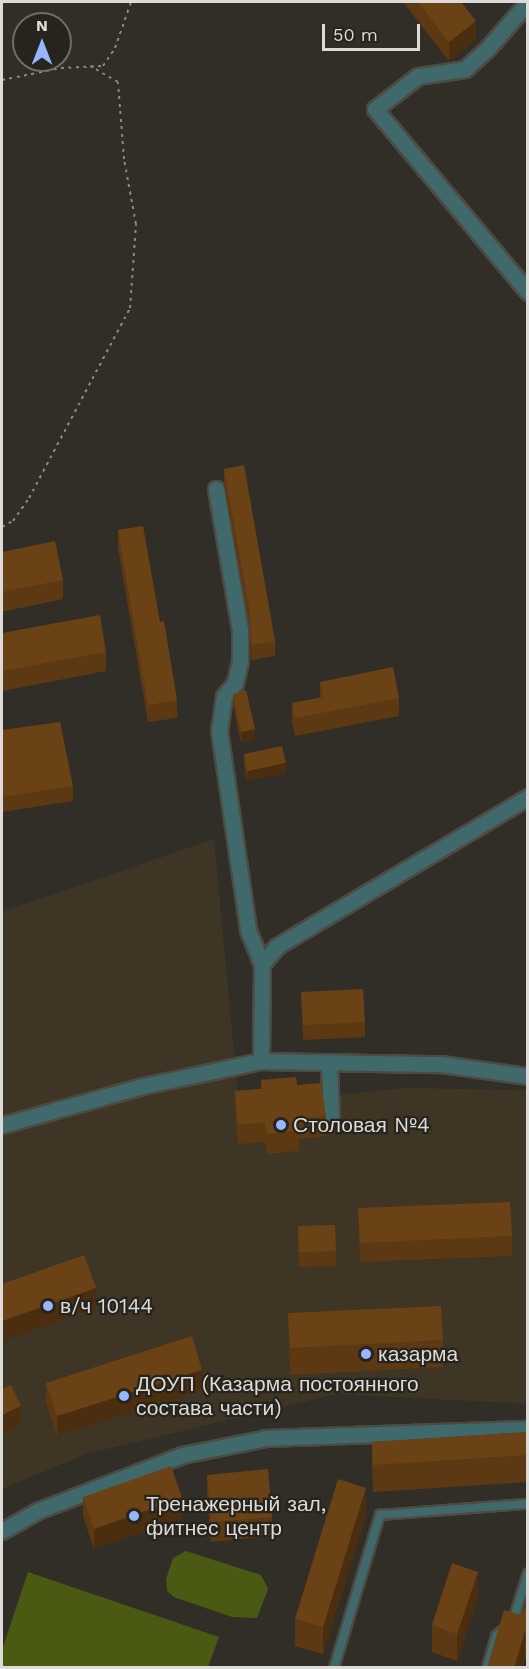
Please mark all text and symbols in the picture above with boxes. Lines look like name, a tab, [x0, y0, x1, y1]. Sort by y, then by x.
north arrow	[12, 12, 72, 72]
scale bar	[325, 12, 422, 50]
text: N	[36, 16, 48, 35]
text: 50 m	[333, 24, 378, 45]
place label: Столовая №4	[293, 1112, 430, 1138]
marker: Столовая №4	[274, 1118, 288, 1132]
place label: в/ч 10144	[60, 1293, 154, 1319]
marker: в/ч 10144	[41, 1299, 55, 1313]
place label: казарма	[378, 1341, 458, 1367]
marker: казарма	[359, 1347, 373, 1361]
place label: ДОУП (Казарма постоянного состава части)	[136, 1371, 419, 1421]
marker: ДОУП (Казарма постоянного состава части)	[117, 1389, 131, 1403]
place label: Тренажерный зал, фитнес центр	[146, 1491, 326, 1541]
marker: Тренажерный зал, фитнес центр	[127, 1509, 141, 1523]

